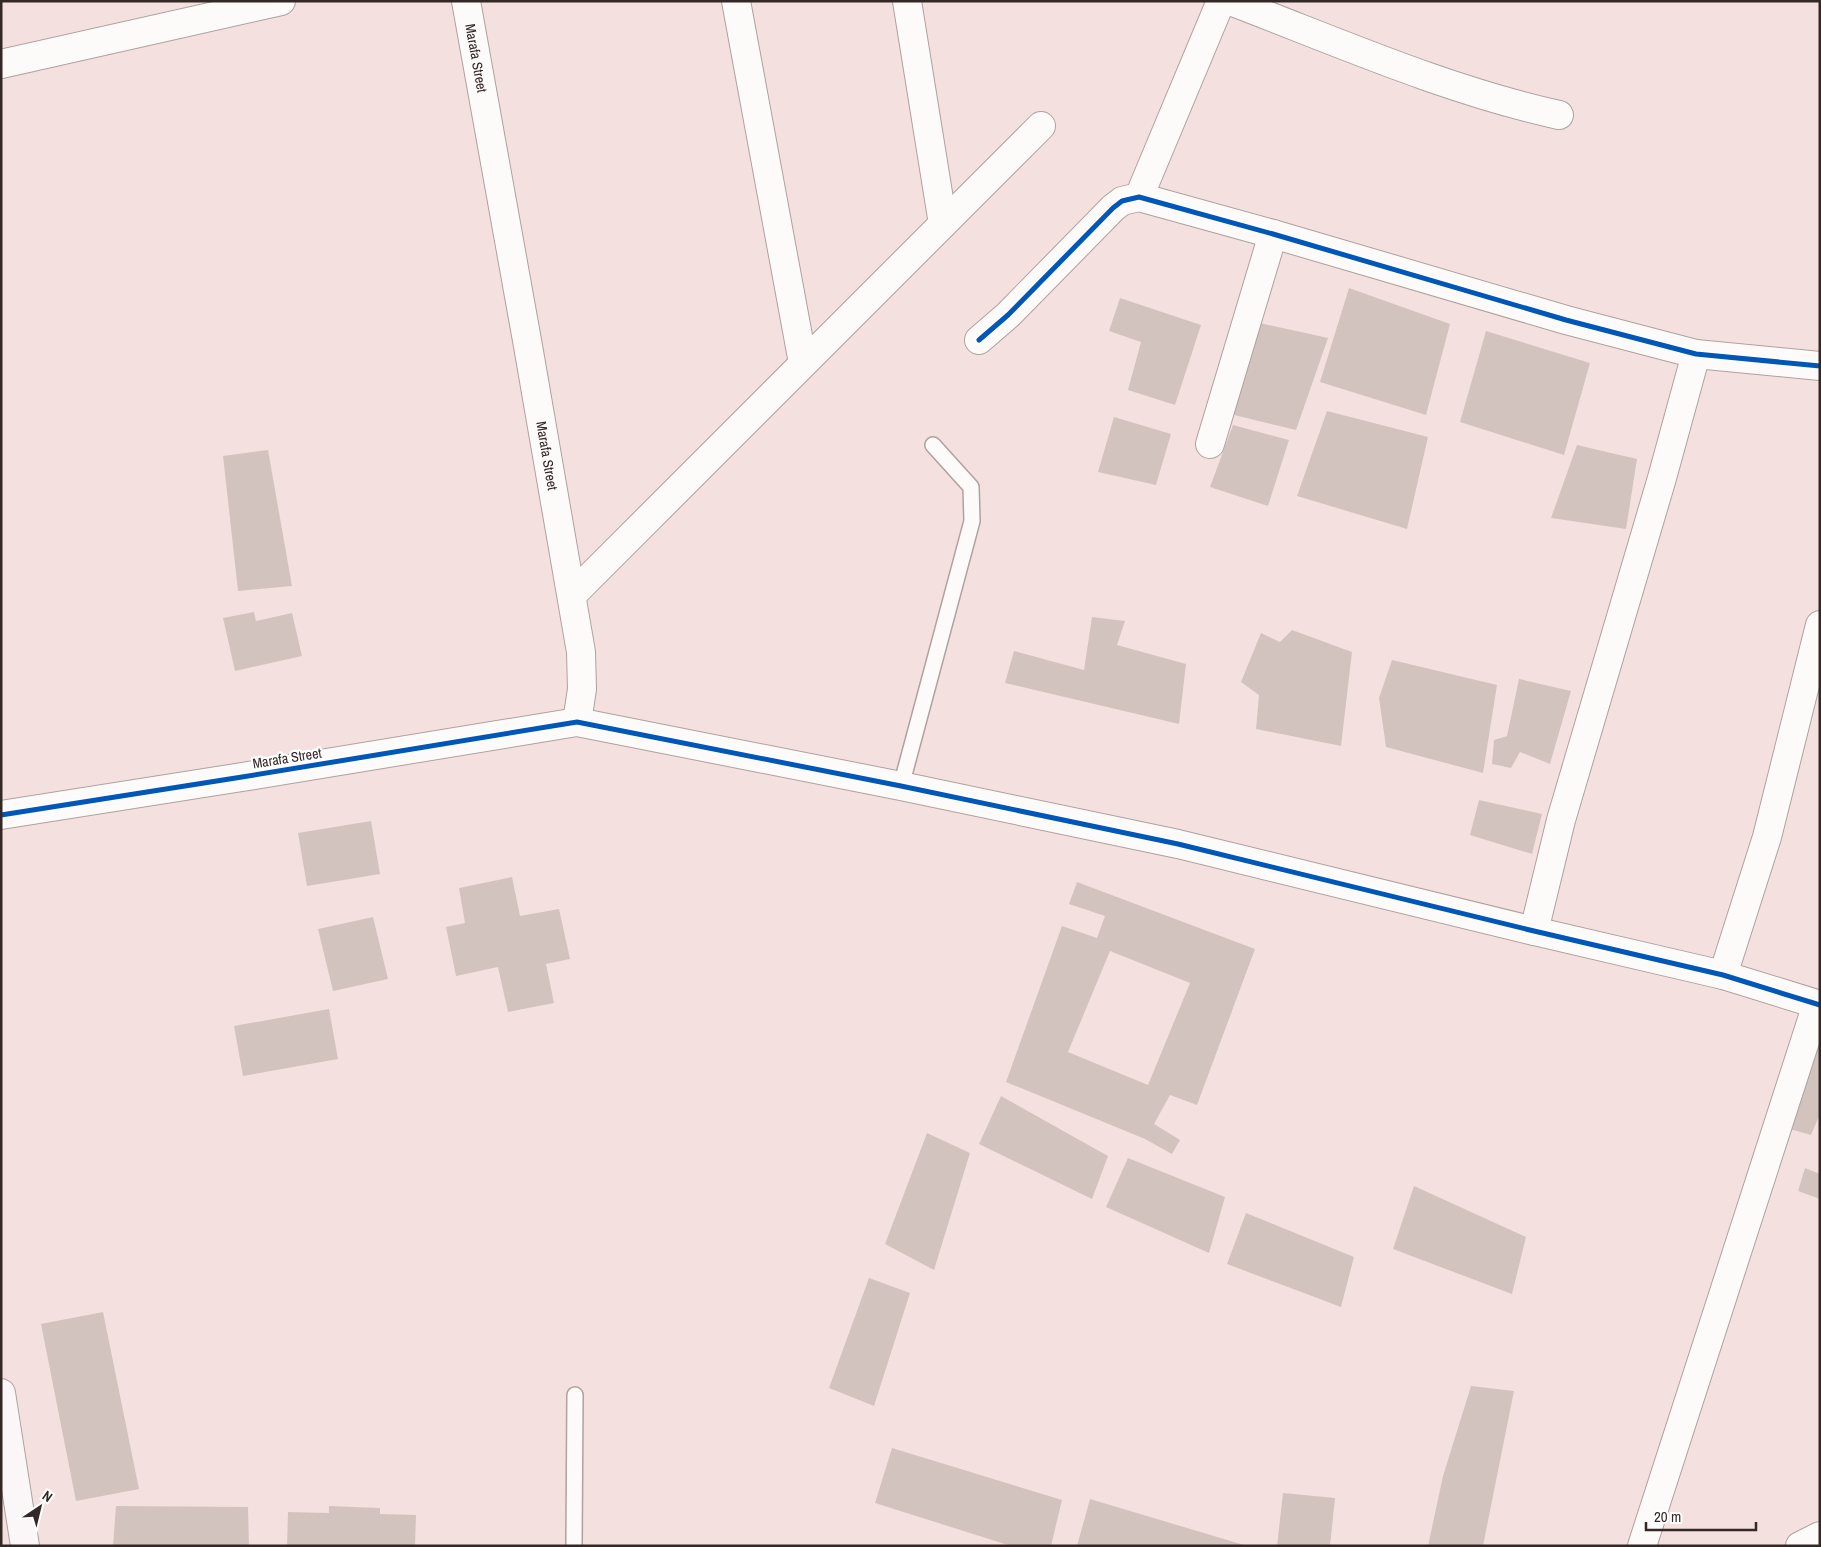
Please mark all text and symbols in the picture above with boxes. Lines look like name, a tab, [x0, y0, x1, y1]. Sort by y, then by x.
street label: Marafa Street	[461, 22, 491, 94]
street label: Marafa Street	[532, 420, 562, 492]
street label: Marafa Street	[251, 744, 323, 772]
north arrow	[15, 1482, 65, 1532]
text: N	[39, 1487, 56, 1506]
scale bar	[1646, 1500, 1756, 1532]
text: 20 m	[1654, 1506, 1681, 1527]

